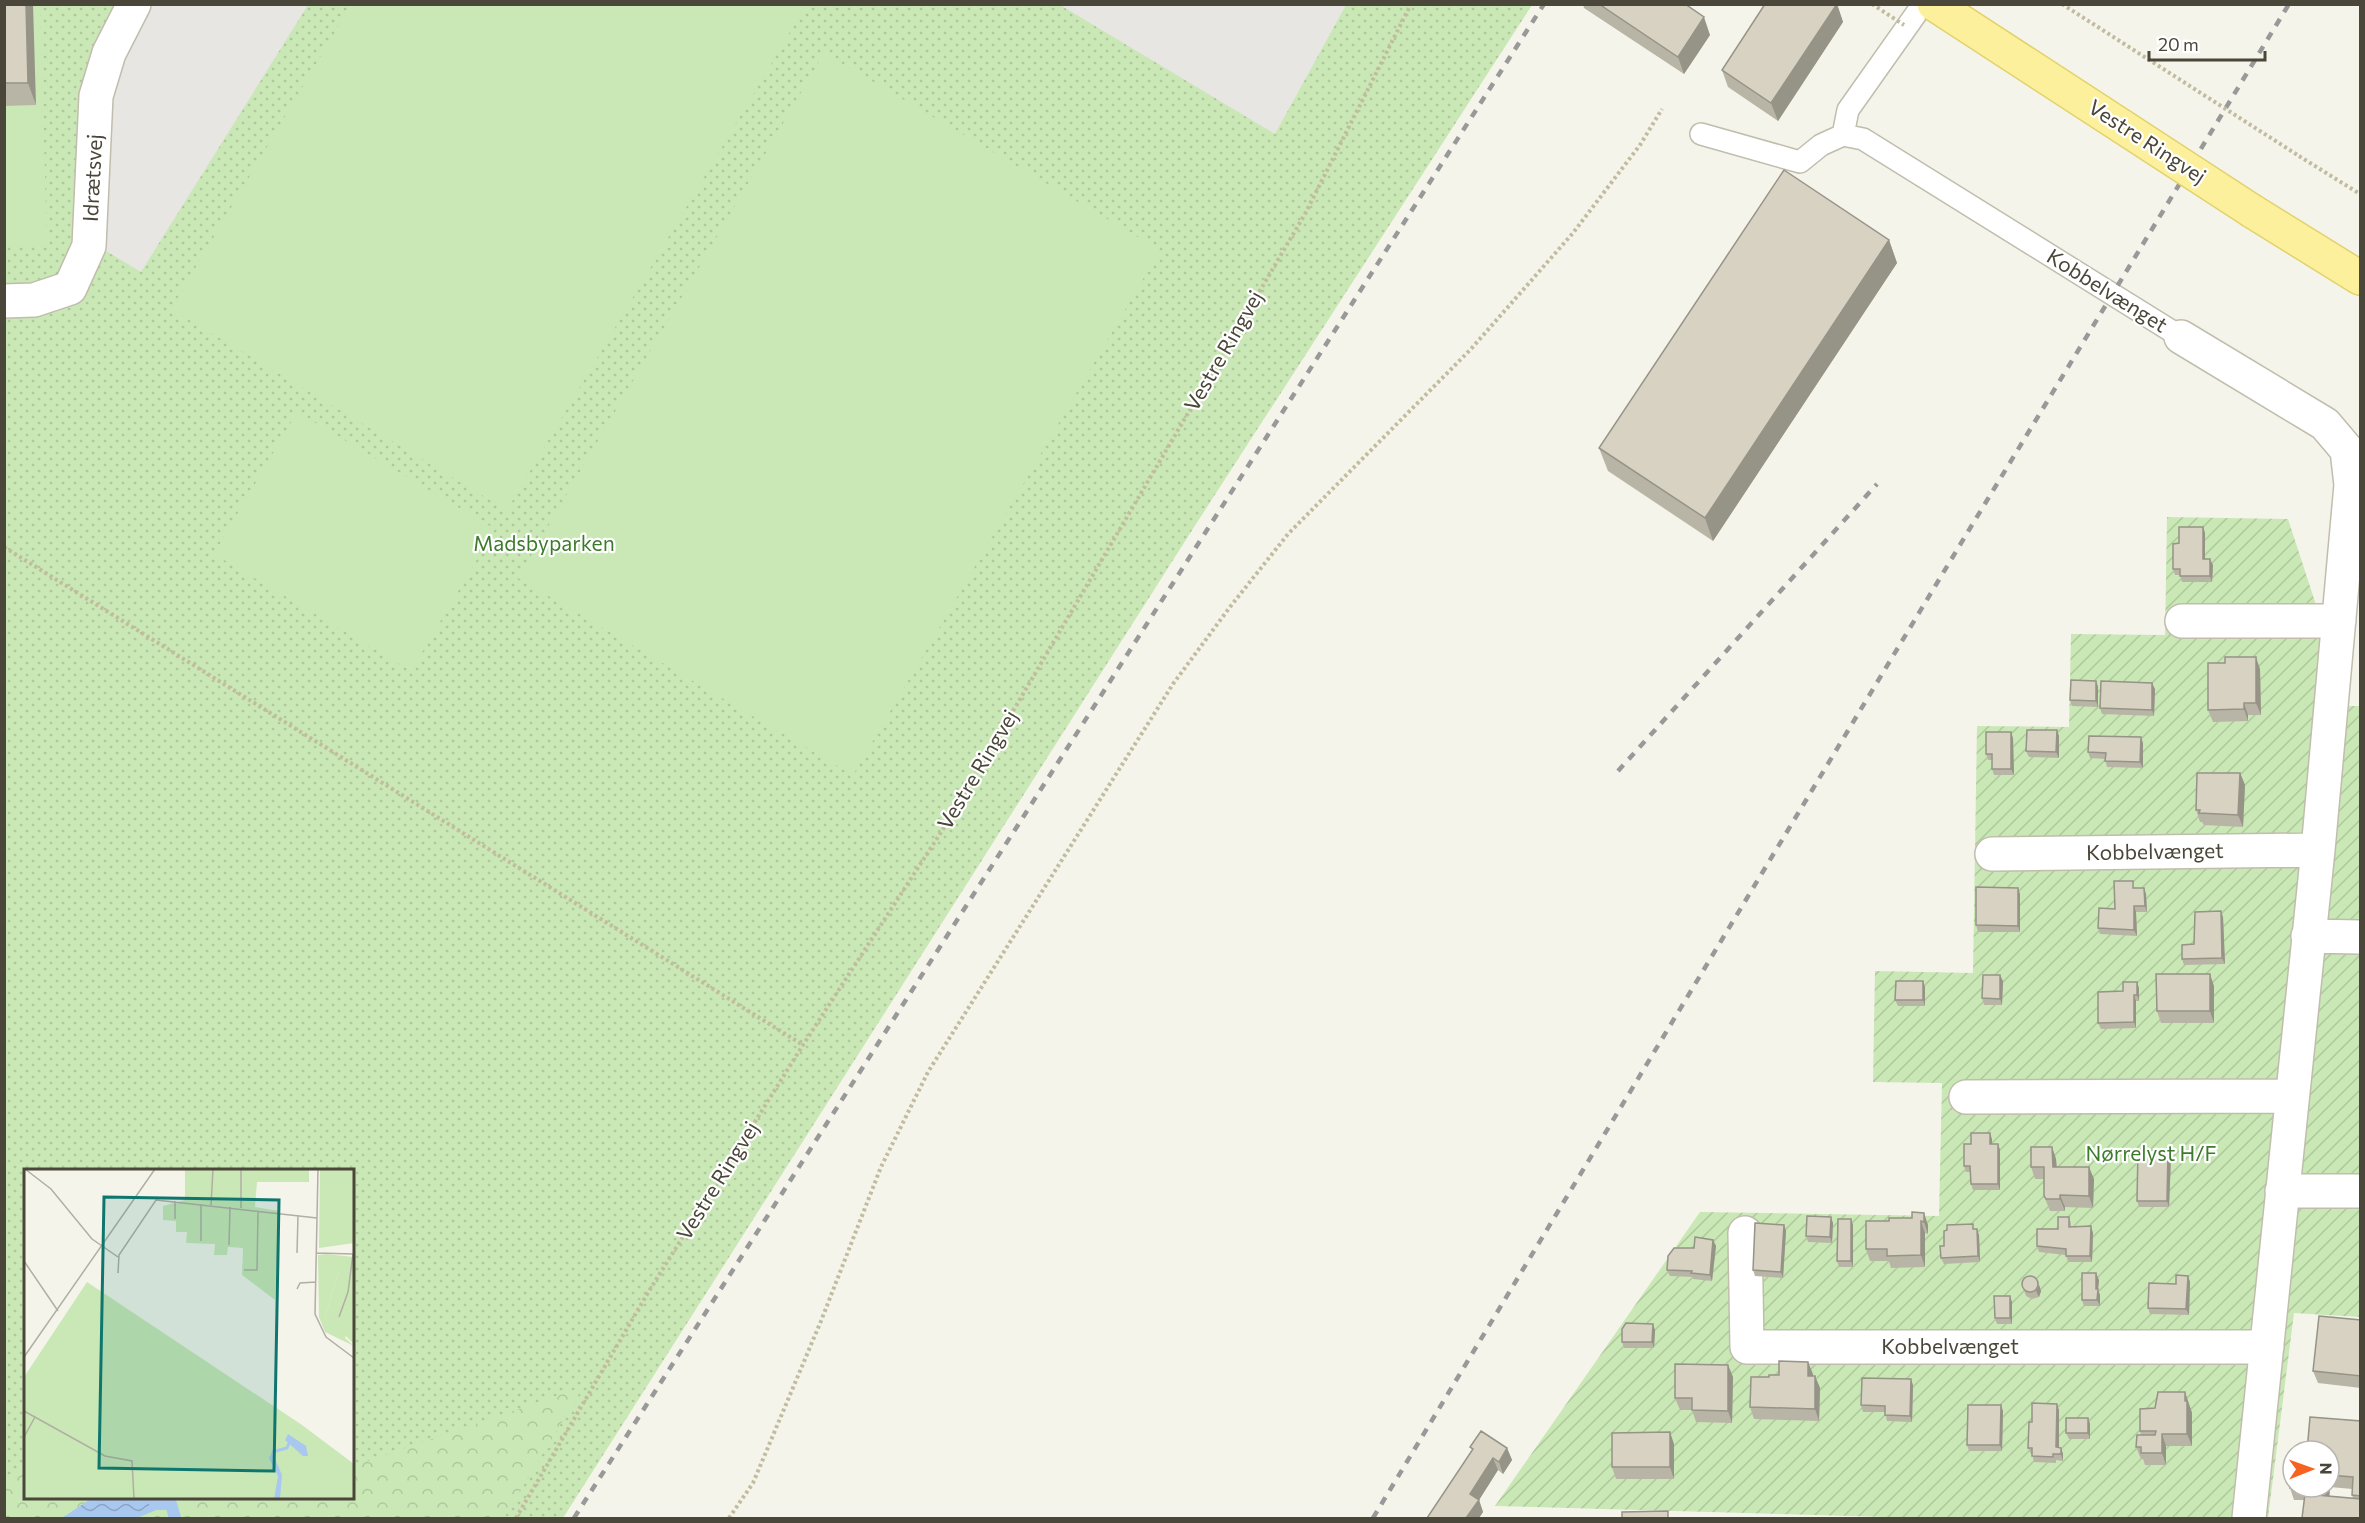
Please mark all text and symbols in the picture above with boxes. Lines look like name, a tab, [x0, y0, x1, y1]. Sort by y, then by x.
scale bar	[2149, 24, 2264, 62]
text: 20 m	[2158, 33, 2199, 55]
street label: Vestre Ringvej	[2084, 93, 2211, 188]
street label: Idrætsvej	[77, 133, 106, 222]
street label: Kobbelvænget	[2043, 243, 2173, 337]
street label: Vestre Ringvej	[1178, 286, 1267, 415]
park label: Madsbyparken	[473, 530, 615, 555]
street label: Vestre Ringvej	[931, 705, 1022, 834]
street label: Kobbelvænget	[2086, 837, 2224, 864]
street label: Vestre Ringvej	[670, 1116, 763, 1244]
park label: Nørrelyst H/F	[2085, 1140, 2217, 1165]
inset map	[24, 1169, 354, 1499]
street label: Kobbelvænget	[1881, 1333, 2019, 1358]
north arrow	[2281, 1439, 2341, 1499]
text: N	[2317, 1463, 2336, 1475]

